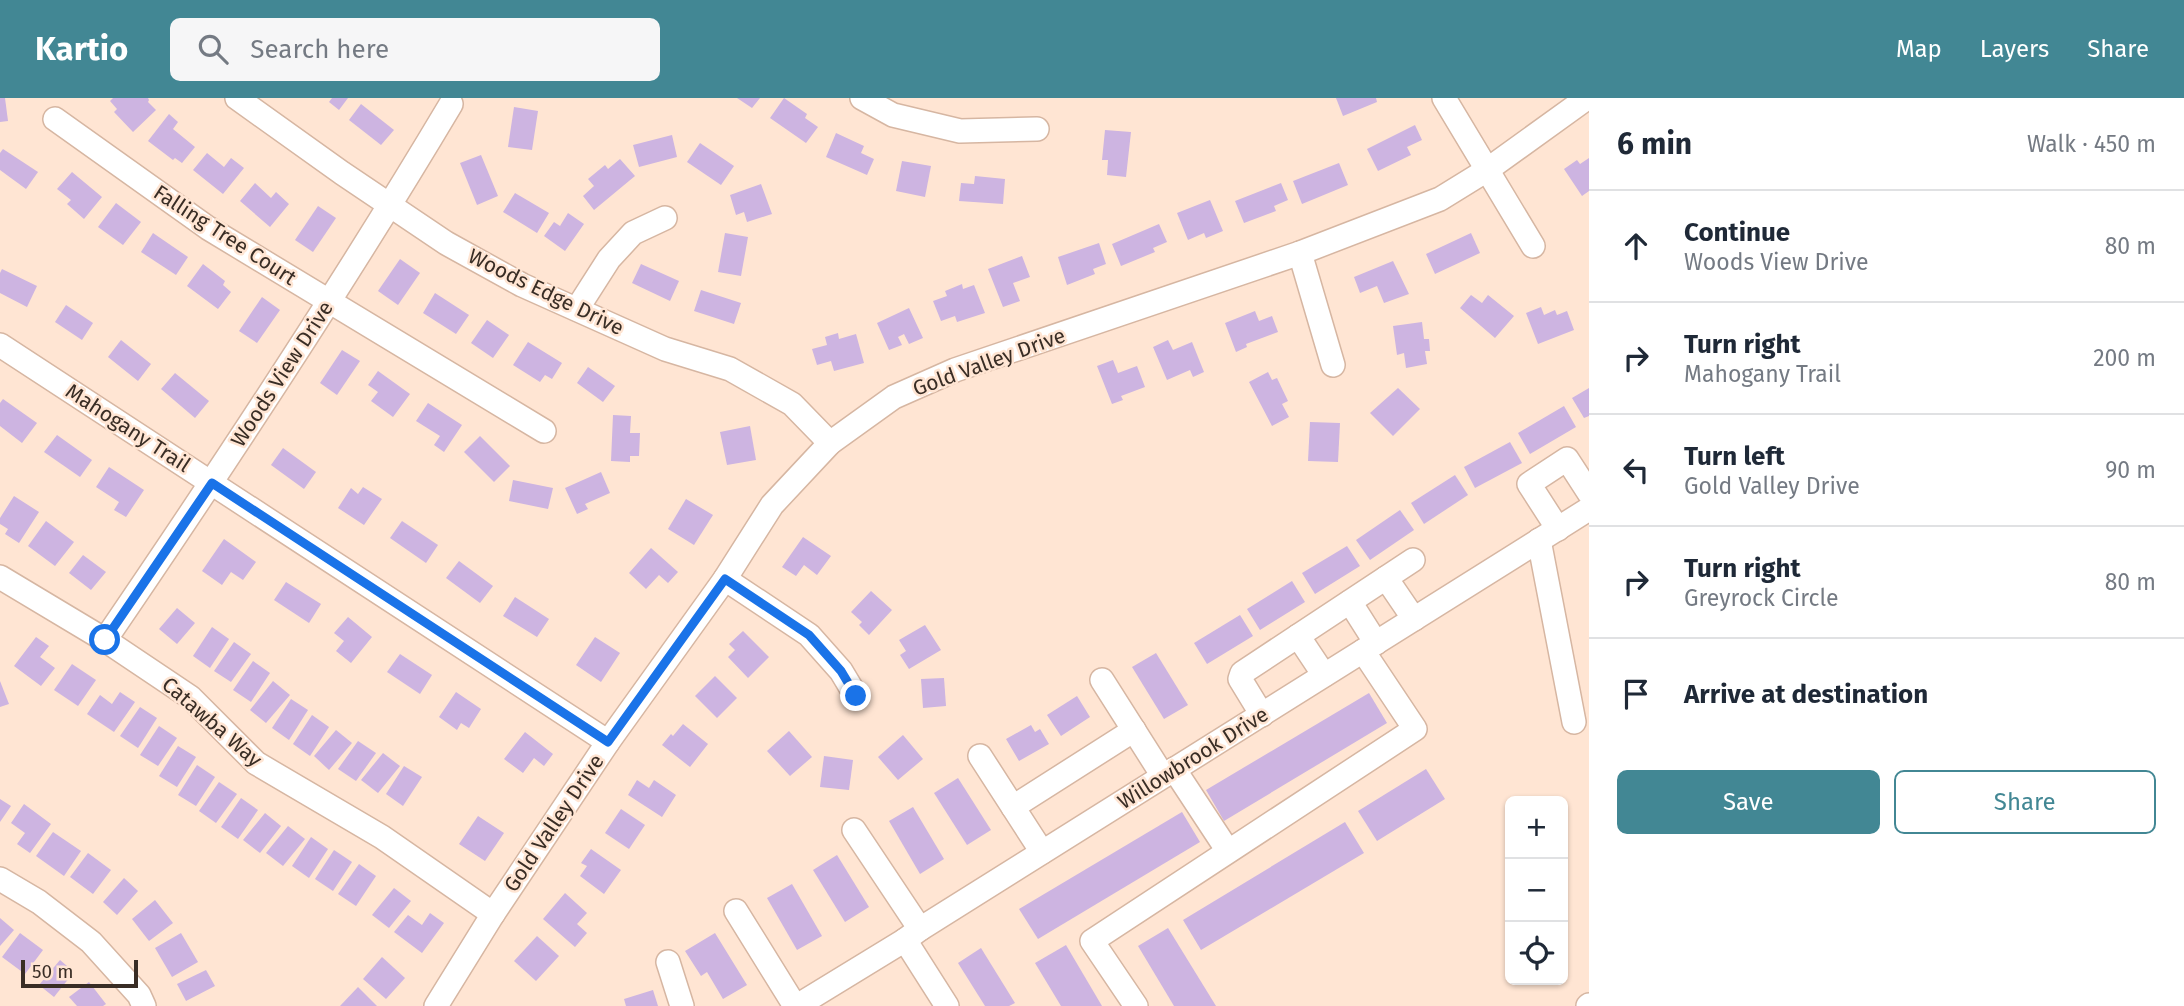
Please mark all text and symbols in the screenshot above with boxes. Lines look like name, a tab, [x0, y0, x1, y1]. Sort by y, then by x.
search box	[170, 18, 660, 81]
text: Kartio	[35, 29, 128, 69]
icon: search	[194, 30, 232, 68]
text: Search here	[250, 34, 389, 65]
text: Map	[1896, 35, 1942, 63]
text: Layers	[1980, 35, 2049, 63]
text: Share	[2087, 35, 2149, 63]
text: 6 min	[1617, 126, 1692, 162]
text: Walk · 450 m	[2027, 130, 2156, 158]
street label: Falling Tree Court	[149, 179, 302, 291]
text: Continue	[1684, 217, 1790, 248]
icon: ahead	[1617, 227, 1655, 265]
text: 80 m	[2105, 232, 2156, 260]
street label: Woods Edge Drive	[464, 243, 628, 341]
text: Woods View Drive	[1684, 248, 1869, 276]
street label: Woods View Drive	[225, 296, 339, 452]
street label: Gold Valley Drive	[909, 322, 1069, 402]
text: Turn right	[1684, 329, 1801, 360]
icon: right	[1617, 339, 1655, 377]
text: 200 m	[2093, 344, 2156, 372]
text: Mahogany Trail	[1684, 360, 1841, 388]
street label: Mahogany Trail	[61, 378, 195, 478]
text: Turn left	[1684, 441, 1785, 472]
icon: left	[1617, 451, 1655, 489]
text: 90 m	[2105, 456, 2156, 484]
text: Gold Valley Drive	[1684, 472, 1860, 500]
text: Turn right	[1684, 553, 1801, 584]
icon: right	[1617, 563, 1655, 601]
text: 80 m	[2105, 568, 2156, 596]
text: Greyrock Circle	[1684, 584, 1839, 612]
route start	[89, 624, 120, 655]
street label: Catawba Way	[157, 671, 268, 773]
icon: arrive	[1617, 675, 1655, 713]
text: Arrive at destination	[1684, 679, 1928, 710]
route end	[840, 680, 871, 711]
street label: Willowbrook Drive	[1113, 701, 1273, 815]
street label: Gold Valley Drive	[498, 749, 610, 897]
button: Save	[1617, 770, 1880, 834]
button: Share	[1894, 770, 2156, 834]
map controls	[1505, 796, 1568, 985]
button: +	[1505, 796, 1568, 859]
button: −	[1505, 859, 1568, 922]
button: locate	[1505, 922, 1568, 985]
scale bar	[21, 957, 138, 989]
text: 50 m	[32, 960, 73, 983]

